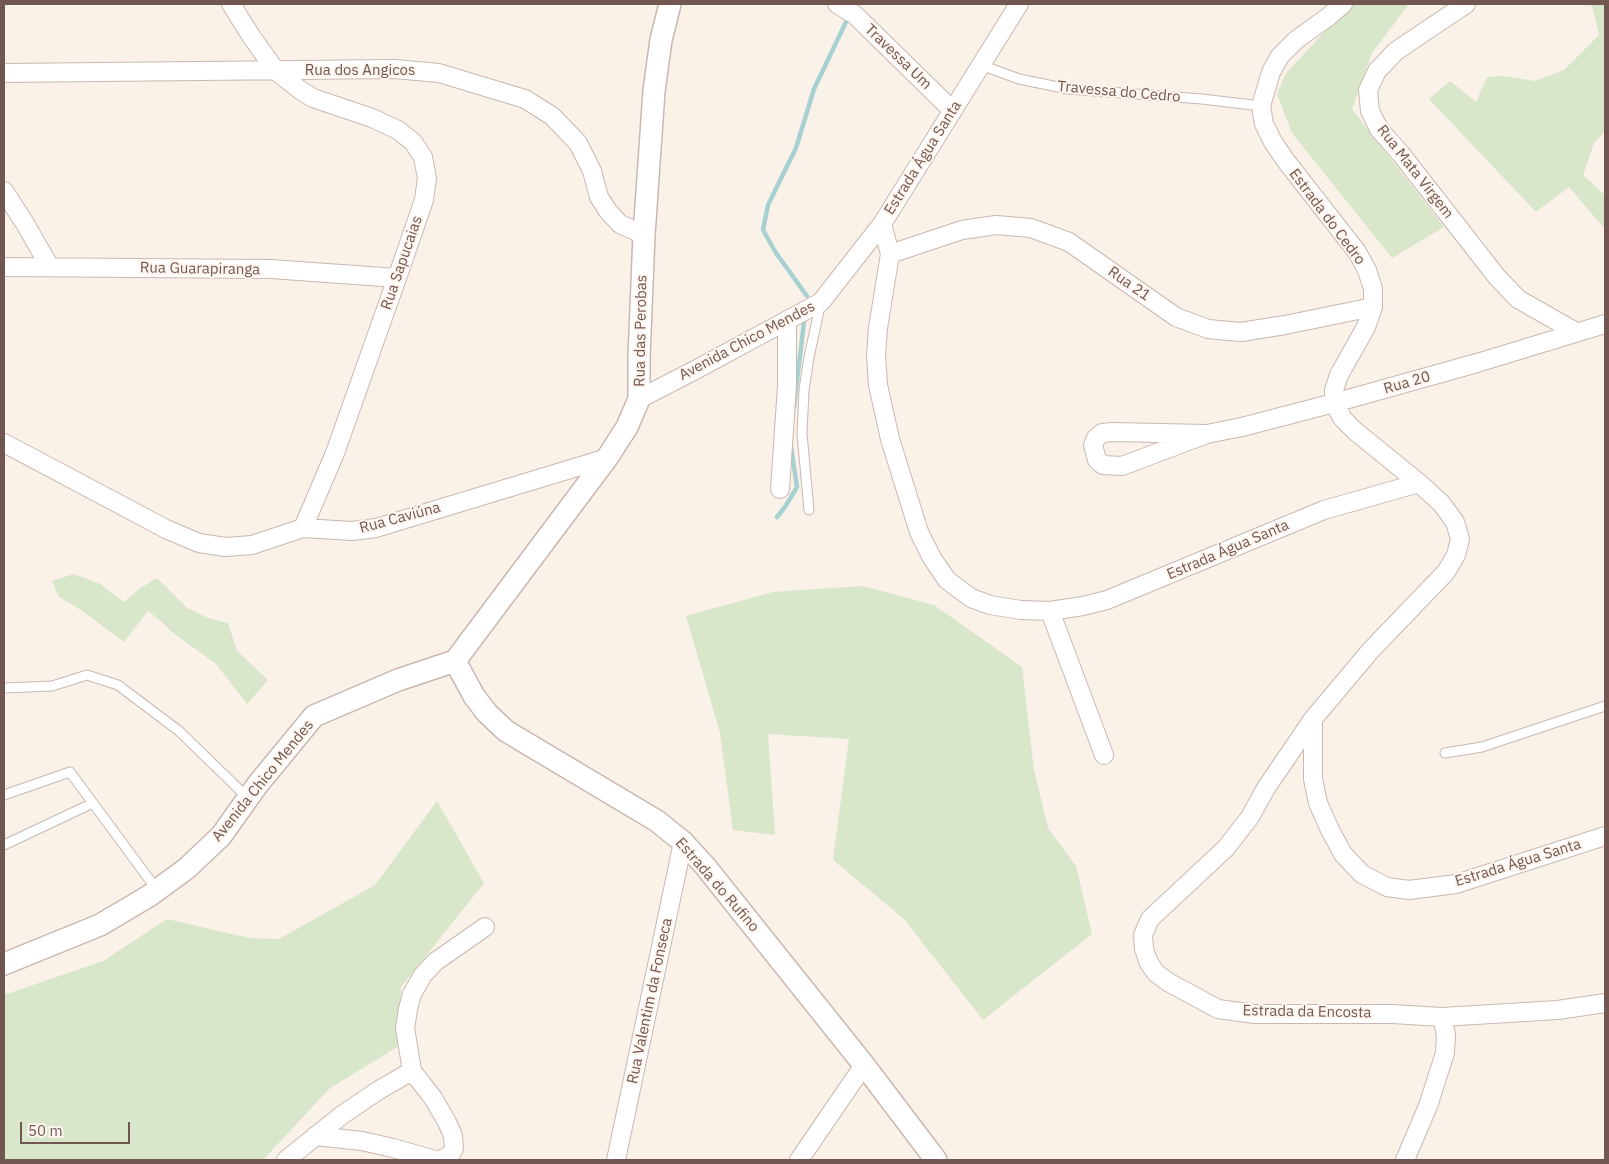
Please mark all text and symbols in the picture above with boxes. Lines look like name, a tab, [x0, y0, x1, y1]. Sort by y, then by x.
street label: Travessa Um	[861, 21, 935, 93]
street label: Rua dos Angicos	[305, 62, 415, 80]
street label: Travessa do Cedro	[1057, 78, 1181, 106]
street label: Estrada Água Santa	[881, 98, 965, 218]
street label: Rua Mata Virgem	[1373, 122, 1457, 222]
street label: Estrada do Cedro	[1285, 165, 1369, 269]
street label: Rua Sapucaias	[377, 214, 427, 312]
street label: Rua Guarapiranga	[140, 259, 260, 279]
street label: Rua 21	[1104, 263, 1154, 305]
street label: Rua das Perobas	[631, 275, 651, 387]
street label: Avenida Chico Mendes	[676, 297, 818, 385]
street label: Rua 20	[1382, 368, 1432, 398]
street label: Rua Caviúna	[358, 499, 442, 537]
street label: Estrada Água Santa	[1164, 516, 1292, 584]
street label: Avenida Chico Mendes	[208, 716, 318, 846]
street label: Estrada do Rufino	[671, 834, 763, 936]
street label: Estrada Água Santa	[1453, 835, 1583, 891]
street label: Rua Valentim da Fonseca	[624, 916, 676, 1086]
street label: Estrada da Encosta	[1242, 1002, 1372, 1022]
scale bar	[22, 1112, 132, 1144]
text: 50 m	[28, 1121, 63, 1140]

